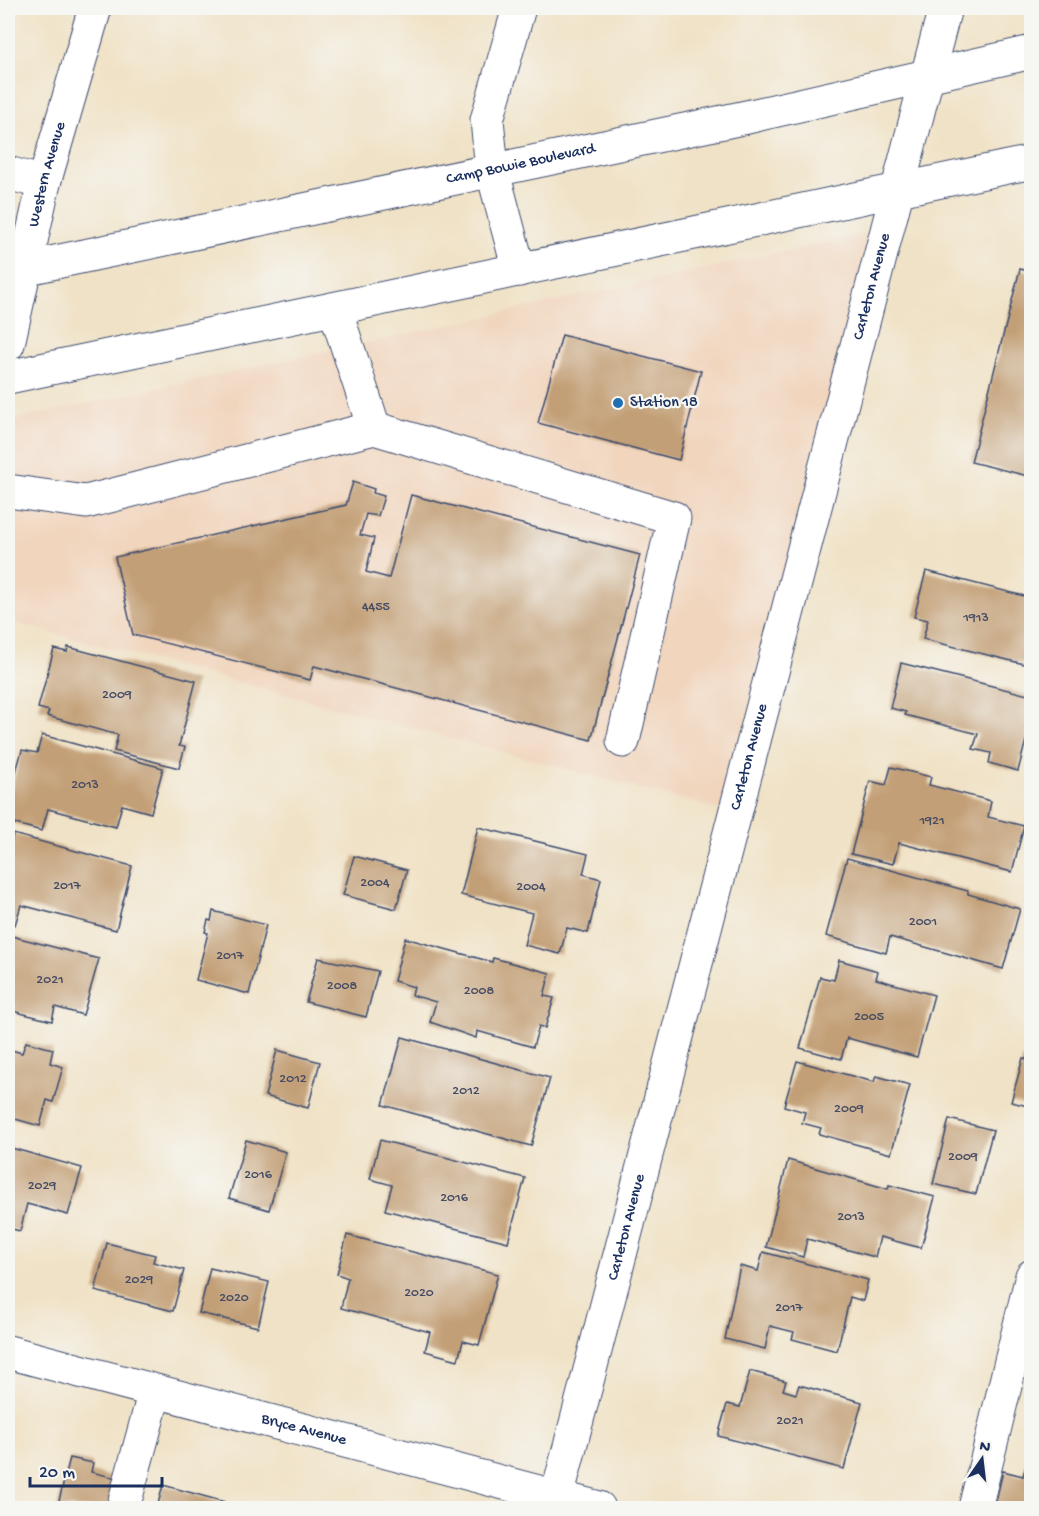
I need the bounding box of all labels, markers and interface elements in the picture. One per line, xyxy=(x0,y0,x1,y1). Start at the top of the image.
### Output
street label: Western Avenue xyxy=(25,119,71,229)
street label: Camp Bowie Boulevard xyxy=(445,139,599,189)
street label: Carleton Avenue xyxy=(849,231,896,342)
place label: Station 18 xyxy=(630,394,698,413)
marker: Station 18 xyxy=(611,396,625,410)
house number: 4455 xyxy=(362,599,390,616)
house number: 1913 xyxy=(962,610,989,627)
house number: 2009 xyxy=(102,687,132,704)
street label: Carleton Avenue xyxy=(727,701,773,812)
house number: 2013 xyxy=(71,777,99,794)
house number: 1921 xyxy=(918,813,945,830)
house number: 2004 xyxy=(360,875,390,892)
house number: 2017 xyxy=(53,878,82,895)
house number: 2004 xyxy=(516,879,546,896)
house number: 2001 xyxy=(909,914,937,931)
house number: 2017 xyxy=(216,948,245,965)
house number: 2021 xyxy=(36,972,64,989)
house number: 2008 xyxy=(327,978,358,995)
house number: 2008 xyxy=(464,983,495,1000)
house number: 2005 xyxy=(854,1009,884,1026)
house number: 2012 xyxy=(279,1071,307,1088)
house number: 2012 xyxy=(452,1083,480,1100)
house number: 2009 xyxy=(834,1101,864,1118)
house number: 2009 xyxy=(948,1149,978,1166)
house number: 2016 xyxy=(244,1167,273,1184)
street label: Carleton Avenue xyxy=(604,1171,650,1283)
house number: 2029 xyxy=(28,1178,56,1195)
house number: 2016 xyxy=(440,1190,469,1207)
house number: 2013 xyxy=(837,1209,865,1226)
house number: 2029 xyxy=(125,1272,153,1289)
house number: 2020 xyxy=(404,1285,434,1302)
house number: 2020 xyxy=(219,1290,249,1307)
house number: 2017 xyxy=(775,1300,804,1317)
street label: Bryce Avenue xyxy=(258,1410,349,1451)
house number: 2021 xyxy=(776,1413,804,1430)
north arrow xyxy=(952,1429,1012,1489)
text: N xyxy=(977,1437,993,1458)
scale bar xyxy=(30,1450,162,1488)
text: 20 m xyxy=(39,1463,75,1484)

